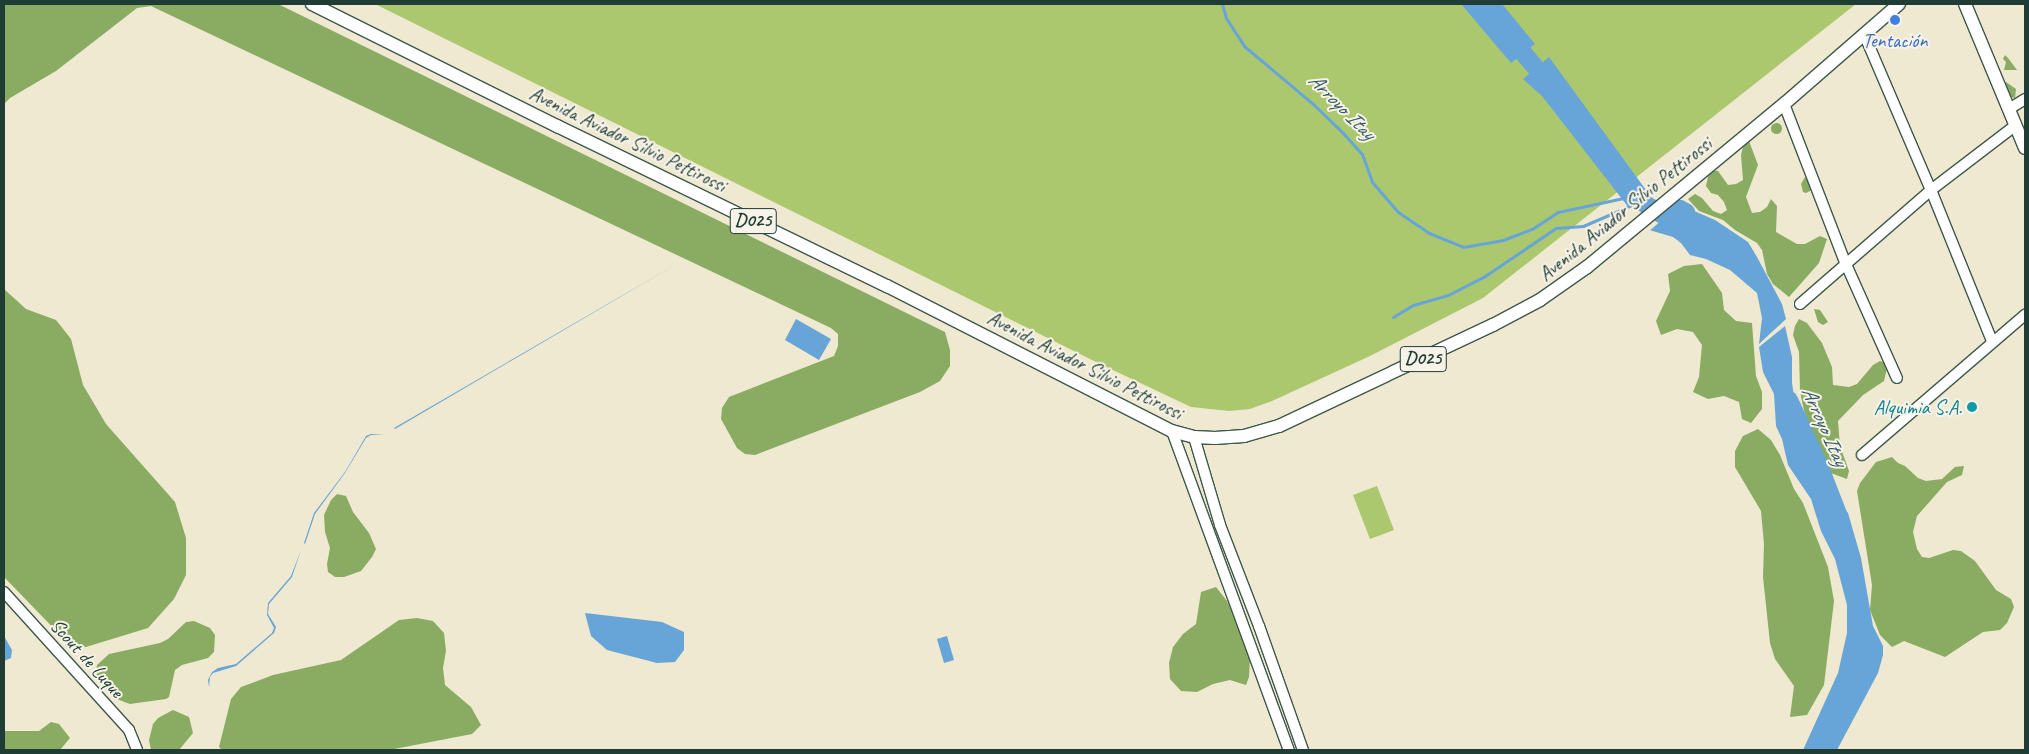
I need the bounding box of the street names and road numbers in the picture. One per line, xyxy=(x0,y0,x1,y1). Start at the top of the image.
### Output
street label: Avenida Aviador Silvio Pettirossi xyxy=(526,81,730,197)
street label: Avenida Aviador Silvio Pettirossi xyxy=(1534,132,1716,286)
road number: D025 xyxy=(729,205,777,238)
street label: Avenida Aviador Silvio Pettirossi xyxy=(983,305,1187,425)
road number: D025 xyxy=(1399,342,1447,376)
street label: Scout de Luque xyxy=(45,614,129,702)

